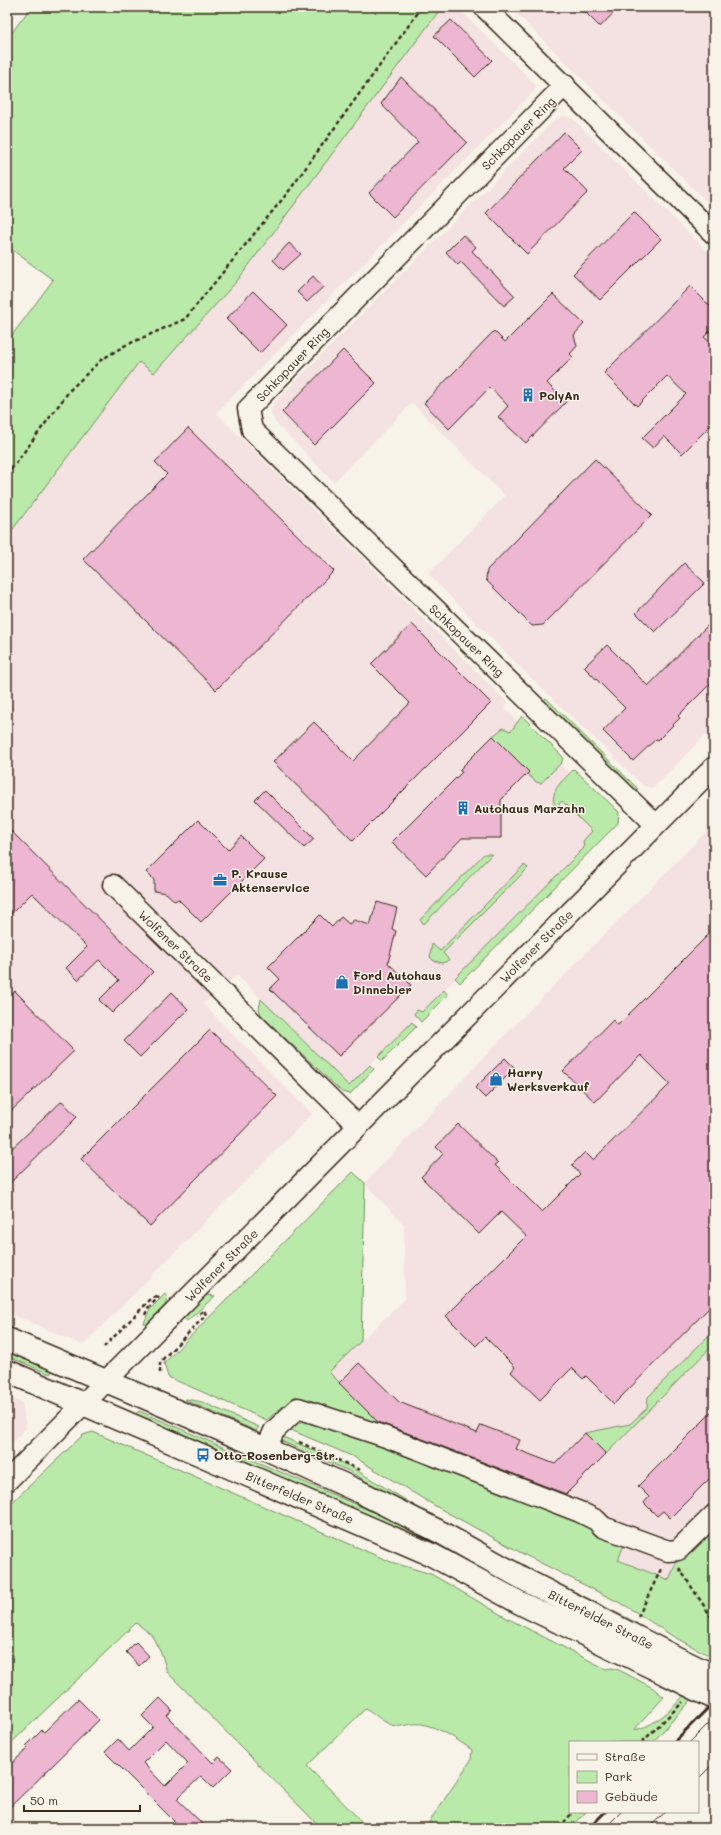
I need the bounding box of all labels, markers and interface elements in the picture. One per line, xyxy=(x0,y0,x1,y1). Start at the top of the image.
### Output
street label: Schkopauer Ring xyxy=(478,93,558,173)
street label: Schkopauer Ring xyxy=(252,323,332,405)
building icon: PolyAn xyxy=(520,387,536,403)
place label: PolyAn xyxy=(539,387,580,403)
street label: Schkopauer Ring xyxy=(426,600,508,680)
building icon: Autohaus Marzahn xyxy=(455,800,471,816)
place label: Autohaus Marzahn xyxy=(474,800,585,816)
place label: P. Krause Aktenservice xyxy=(231,865,310,895)
office icon: P. Krause Aktenservice xyxy=(212,872,228,888)
street label: Wolfener Straße xyxy=(135,906,217,986)
street label: Wolfener Straße xyxy=(496,906,576,986)
place label: Ford Autohaus Dinnebier xyxy=(353,967,441,997)
shop icon: Ford Autohaus Dinnebier xyxy=(334,974,350,990)
place label: Harry Werksverkauf xyxy=(507,1064,590,1094)
shop icon: Harry Werksverkauf xyxy=(488,1071,504,1087)
street label: Wolfener Straße xyxy=(181,1225,261,1305)
bus stop icon: Otto-Rosenberg-Str. xyxy=(195,1447,211,1463)
place label: Otto-Rosenberg-Str. xyxy=(214,1447,338,1463)
street label: Bitterfelder Straße xyxy=(244,1467,356,1527)
street label: Bitterfelder Straße xyxy=(546,1586,656,1652)
legend xyxy=(569,1741,699,1813)
text: Straße xyxy=(605,1748,646,1764)
text: Park xyxy=(605,1768,632,1784)
scale bar xyxy=(24,1787,140,1813)
text: Gebäude xyxy=(605,1788,658,1804)
text: 50 m xyxy=(30,1792,58,1808)

